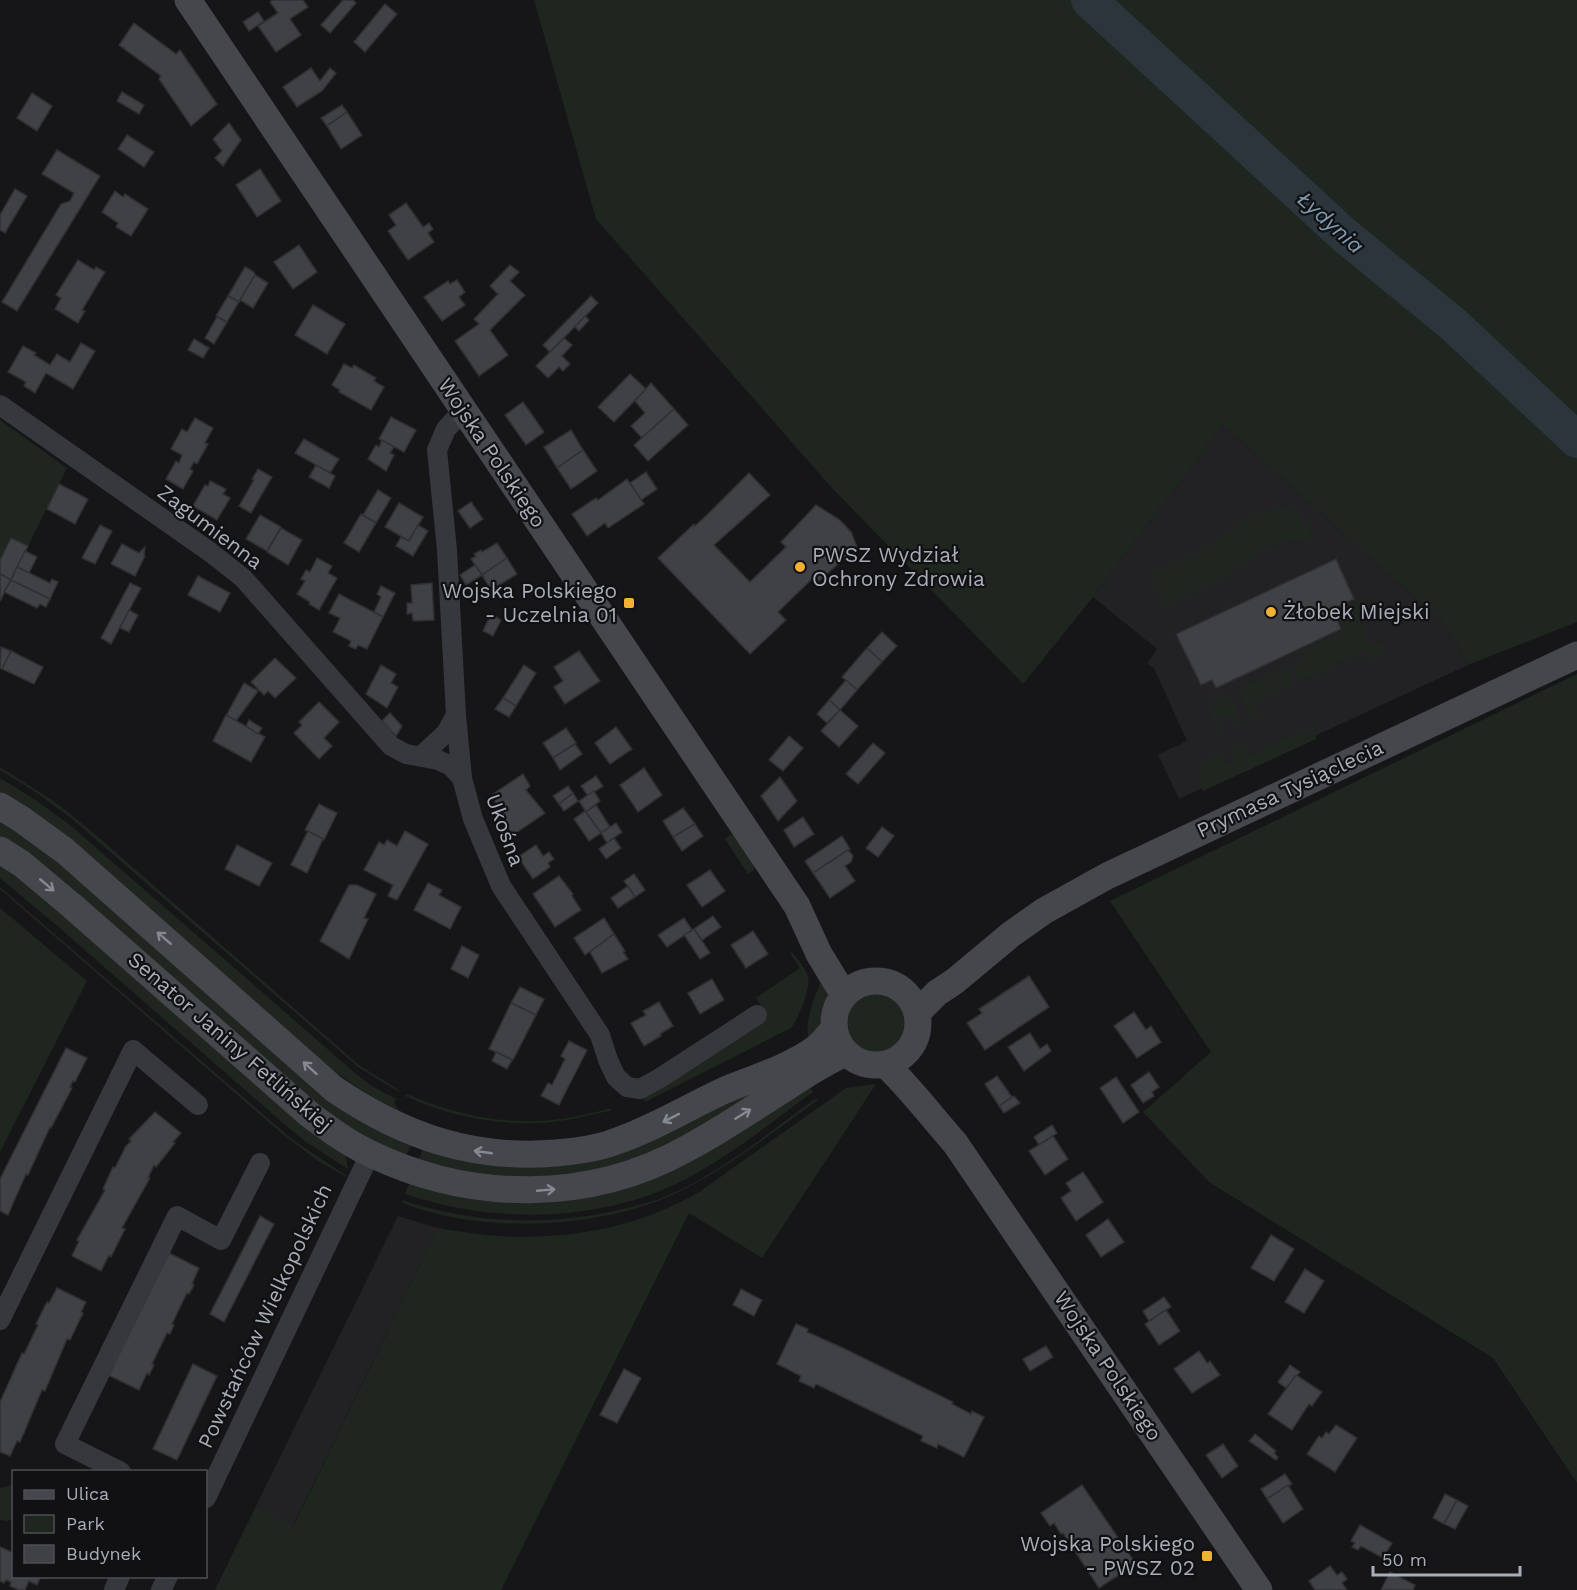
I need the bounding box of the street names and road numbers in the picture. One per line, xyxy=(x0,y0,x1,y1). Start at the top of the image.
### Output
street label: Wojska Polskiego xyxy=(433,373,552,532)
street label: Zagumienna xyxy=(153,479,268,574)
street label: Prymasa Tysiąclecia xyxy=(1193,734,1387,843)
street label: Ukośna xyxy=(481,790,530,869)
street label: Senator Janiny Fetlińskiej xyxy=(123,946,337,1137)
street label: Powstańców Wielkopolskich xyxy=(192,1180,337,1452)
street label: Wojska Polskiego xyxy=(1049,1286,1168,1445)

